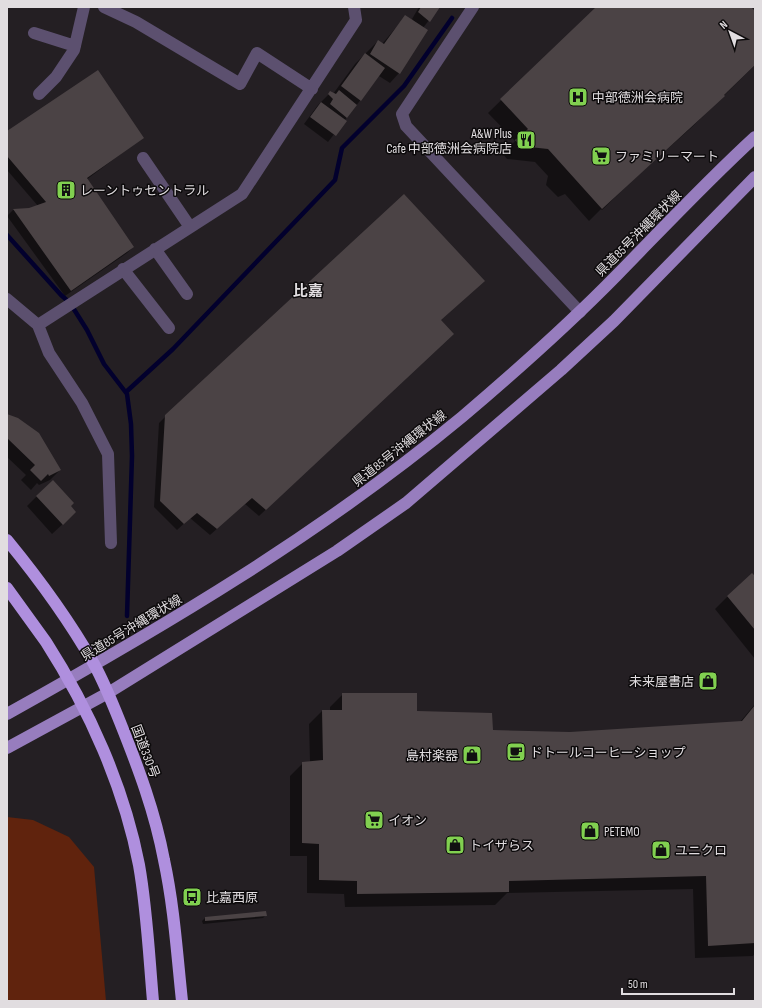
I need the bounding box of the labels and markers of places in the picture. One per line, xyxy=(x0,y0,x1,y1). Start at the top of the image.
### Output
hospital icon: 中部徳洲会病院 xyxy=(567,86,589,108)
place label: 中部徳洲会病院 xyxy=(592,90,683,106)
place label: A&W Plus Cafe 中部徳洲会病院店 xyxy=(386,126,512,157)
restaurant icon: A&W Plus Cafe 中部徳洲会病院店 xyxy=(515,129,537,151)
supermarket icon: ファミリーマート xyxy=(590,145,612,167)
place label: ファミリーマート xyxy=(615,149,719,165)
building icon: レーントゥセントラル xyxy=(55,179,77,201)
place label: レーントゥセントラル xyxy=(80,183,209,199)
shop icon: 未来屋書店 xyxy=(697,670,719,692)
place label: 未来屋書店 xyxy=(629,674,694,690)
cafe icon: ドトールコーヒーショップ xyxy=(505,741,527,763)
shop icon: 島村楽器 xyxy=(461,744,483,766)
place label: ドトールコーヒーショップ xyxy=(530,745,685,761)
place label: 島村楽器 xyxy=(406,748,458,764)
supermarket icon: イオン xyxy=(363,809,385,831)
place label: イオン xyxy=(388,813,427,829)
shop icon: PETEMO xyxy=(579,820,601,842)
place label: PETEMO xyxy=(604,824,640,840)
shop icon: トイザらス xyxy=(444,834,466,856)
place label: トイザらス xyxy=(469,838,534,854)
shop icon: ユニクロ xyxy=(650,839,672,861)
place label: ユニクロ xyxy=(675,843,727,859)
bus stop icon: 比嘉西原 xyxy=(181,886,203,908)
place label: 比嘉西原 xyxy=(206,890,258,906)

